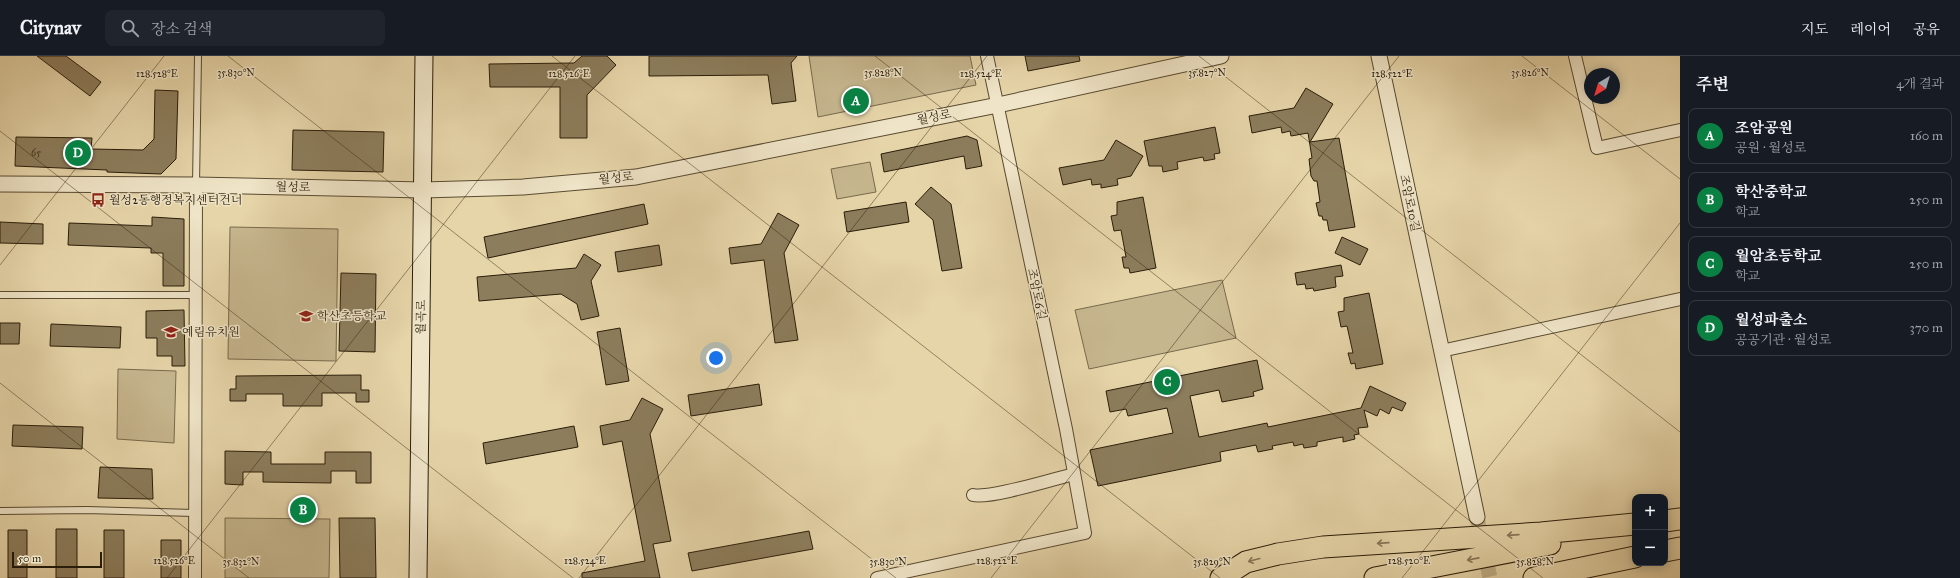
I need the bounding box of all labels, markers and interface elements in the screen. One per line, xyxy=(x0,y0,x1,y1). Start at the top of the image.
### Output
search box xyxy=(105,10,385,46)
text: Citynav xyxy=(20,16,81,39)
icon: search xyxy=(119,17,141,39)
text: 장소 검색 xyxy=(151,20,212,38)
text: 지도 xyxy=(1801,21,1828,38)
text: 레이어 xyxy=(1850,21,1891,38)
text: 공유 xyxy=(1913,21,1940,38)
text: 35.830°N xyxy=(217,67,255,79)
text: 35.828°N xyxy=(864,67,903,79)
text: 35.827°N xyxy=(1188,67,1226,79)
text: 35.826°N xyxy=(1511,67,1549,79)
text: 128.528°E xyxy=(136,68,178,80)
text: 128.526°E xyxy=(548,68,590,80)
text: 128.524°E xyxy=(960,68,1002,80)
text: 128.522°E xyxy=(1371,68,1413,80)
north arrow xyxy=(1584,68,1620,104)
text: 주변 xyxy=(1696,74,1729,95)
text: 4개 결과 xyxy=(1896,76,1944,92)
pin: A xyxy=(843,86,869,116)
street label: 월성로 xyxy=(916,107,953,127)
text: 조암공원 xyxy=(1735,119,1793,137)
text: A xyxy=(1706,128,1714,144)
text: 160 m xyxy=(1910,128,1943,144)
pin: D xyxy=(65,138,91,168)
text: 공원 · 월성로 xyxy=(1735,140,1806,156)
house number: 65 xyxy=(31,147,41,159)
street label: 월성로 xyxy=(598,169,634,187)
street label: 조암로10길 xyxy=(1397,173,1423,233)
street label: 월성로 xyxy=(275,180,311,194)
text: 학산중학교 xyxy=(1735,183,1807,201)
bus stop icon: 월성2동행정복지센터건너 xyxy=(90,192,106,208)
text: B xyxy=(1706,192,1714,208)
text: 250 m xyxy=(1909,192,1943,208)
place label: 월성2동행정복지센터건너 xyxy=(109,193,242,207)
text: 학교 xyxy=(1735,204,1760,220)
text: 월암초등학교 xyxy=(1735,247,1822,265)
text: C xyxy=(1706,256,1714,272)
text: 250 m xyxy=(1909,256,1943,272)
street label: 조암로6길 xyxy=(1025,267,1049,321)
text: 학교 xyxy=(1735,268,1760,284)
street label: 월곡로 xyxy=(414,299,428,335)
school or university icon: 학산초등학교 xyxy=(298,308,314,324)
place label: 학산초등학교 xyxy=(317,309,387,323)
text: 월성파출소 xyxy=(1735,311,1807,329)
text: D xyxy=(1705,320,1715,336)
text: 370 m xyxy=(1910,320,1943,336)
school or university icon: 예림유치원 xyxy=(163,324,179,340)
place label: 예림유치원 xyxy=(182,325,240,339)
text: 공공기관 · 월성로 xyxy=(1735,332,1831,348)
your location xyxy=(706,348,726,368)
pin: C xyxy=(1154,367,1180,397)
map controls xyxy=(1632,494,1668,566)
button: + xyxy=(1632,494,1668,530)
pin: B xyxy=(290,495,316,525)
button: − xyxy=(1632,530,1668,566)
one-way arrow xyxy=(1506,532,1519,539)
one-way arrow xyxy=(1377,540,1390,547)
scale bar xyxy=(12,550,102,569)
text: 50 m xyxy=(18,552,41,565)
text: 128.526°E xyxy=(153,555,195,567)
text: 128.524°E xyxy=(564,555,606,567)
text: 128.522°E xyxy=(976,555,1018,567)
text: 128.520°E xyxy=(1388,555,1430,567)
one-way arrow xyxy=(1467,555,1480,563)
text: 35.832°N xyxy=(223,556,260,568)
text: 35.830°N xyxy=(869,556,907,568)
text: 35.829°N xyxy=(1193,556,1232,568)
text: 35.828°N xyxy=(1516,556,1555,568)
one-way arrow xyxy=(1248,557,1261,564)

